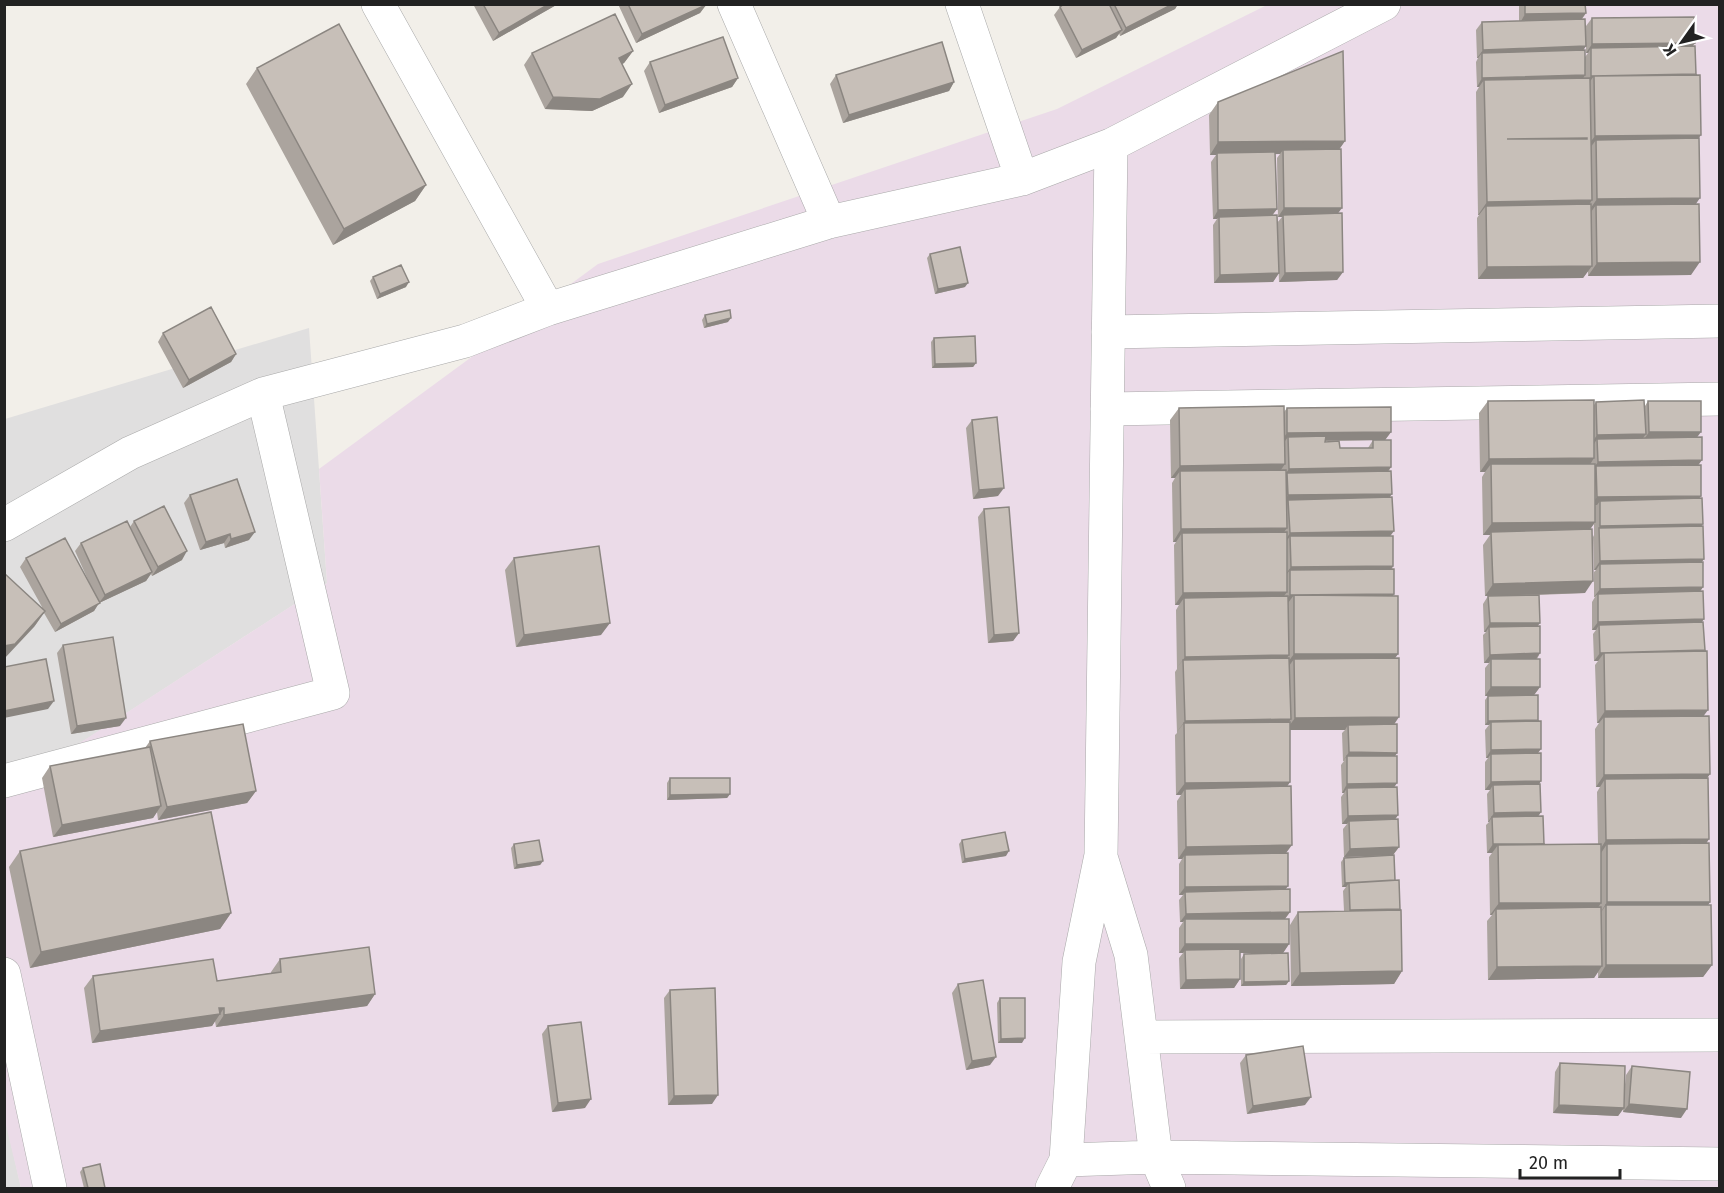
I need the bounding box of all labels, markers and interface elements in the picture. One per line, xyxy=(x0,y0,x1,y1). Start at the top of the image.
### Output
north arrow xyxy=(1652,12,1712,72)
text: K xyxy=(1659,40,1681,60)
scale bar xyxy=(1520,1142,1620,1180)
text: 20 m xyxy=(1529,1152,1568,1174)

